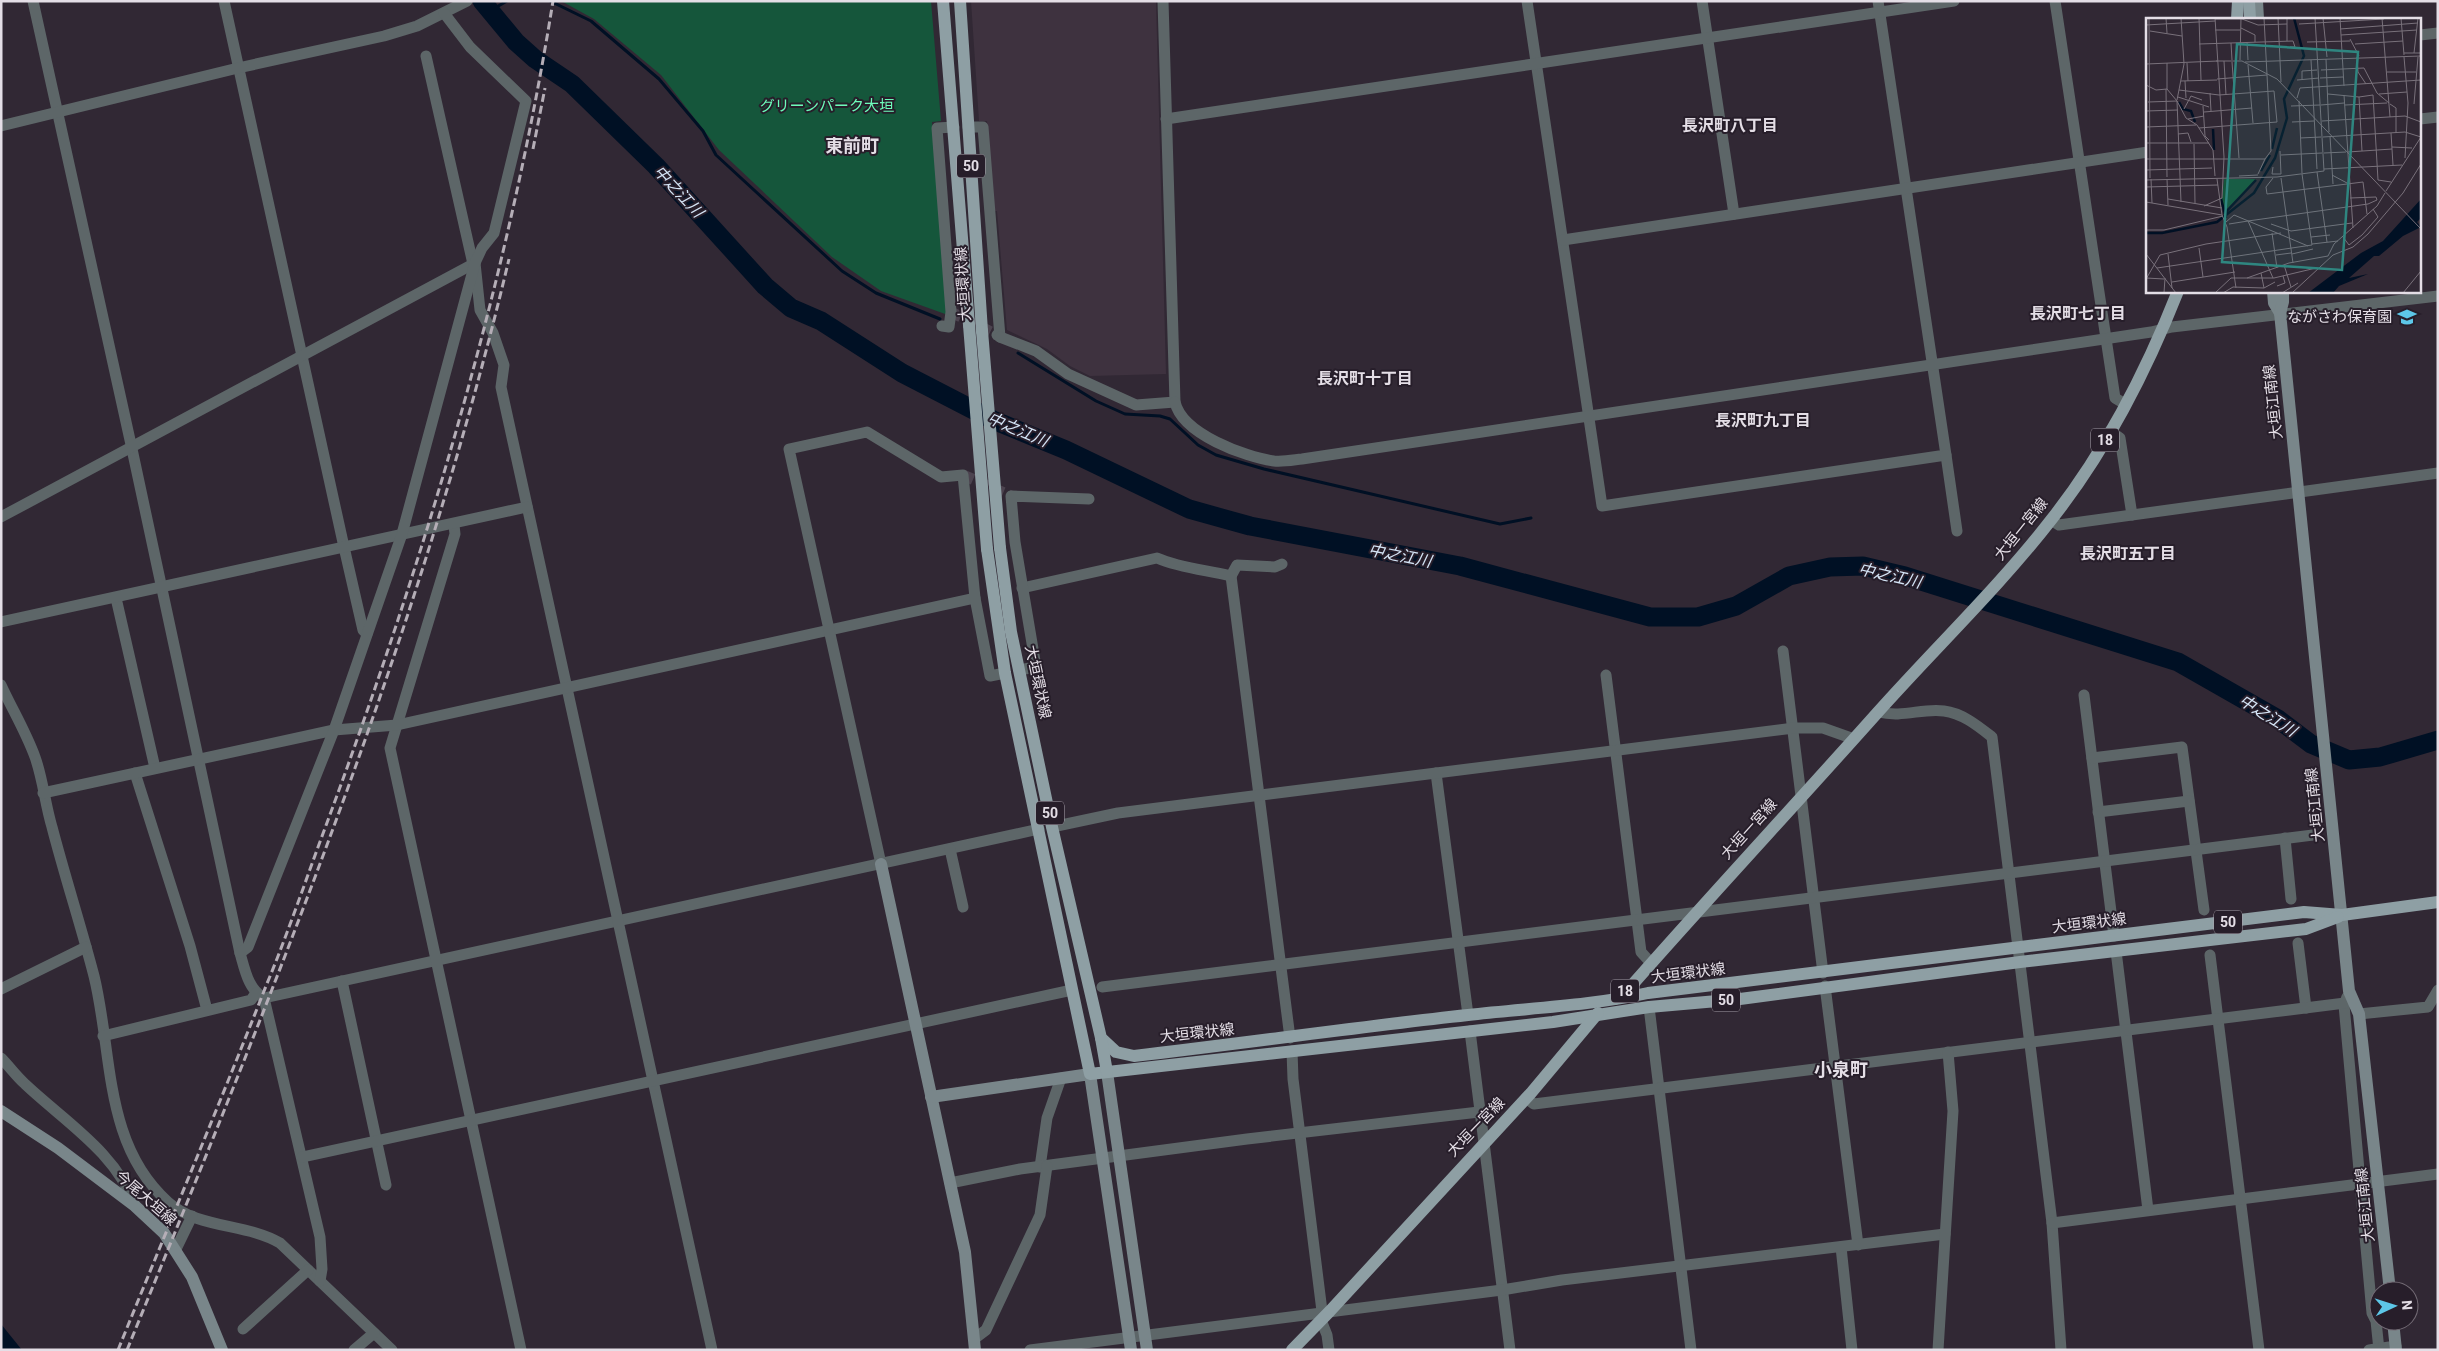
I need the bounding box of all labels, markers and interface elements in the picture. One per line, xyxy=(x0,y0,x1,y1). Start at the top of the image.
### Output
inset map xyxy=(2146,18,2422,292)
park label: グリーンパーク大垣 xyxy=(760,97,894,115)
district label: 長沢町八丁目 xyxy=(1682,116,1778,135)
district label: 東前町 xyxy=(825,135,879,156)
road number: 50 xyxy=(957,154,985,178)
water label: 中之江川 xyxy=(650,161,709,223)
street label: 大垣環状線 xyxy=(951,246,975,322)
district label: 長沢町七丁目 xyxy=(2030,304,2126,323)
school or university icon: ながさわ保育園 xyxy=(2396,306,2418,328)
place label: ながさわ保育園 xyxy=(2287,308,2392,326)
street label: 大垣江南線 xyxy=(2260,364,2286,440)
district label: 長沢町十丁目 xyxy=(1317,369,1413,388)
water label: 中之江川 xyxy=(985,408,1053,451)
district label: 長沢町九丁目 xyxy=(1715,411,1811,430)
road number: 18 xyxy=(2091,428,2119,452)
street label: 大垣一宮線 xyxy=(1990,494,2052,564)
water label: 中之江川 xyxy=(1367,540,1435,571)
district label: 長沢町五丁目 xyxy=(2080,544,2176,563)
water label: 中之江川 xyxy=(1857,559,1925,592)
street label: 大垣環状線 xyxy=(1021,643,1055,721)
water label: 中之江川 xyxy=(2236,690,2302,741)
street label: 大垣江南線 xyxy=(2302,767,2328,843)
street label: 大垣一宮線 xyxy=(1717,795,1781,863)
road number: 50 xyxy=(1036,801,1064,824)
street label: 大垣環状線 xyxy=(2051,909,2127,937)
road number: 50 xyxy=(2214,910,2242,934)
street label: 大垣環状線 xyxy=(1650,959,1726,987)
road number: 18 xyxy=(1611,979,1639,1002)
road number: 50 xyxy=(1712,988,1740,1012)
street label: 大垣環状線 xyxy=(1159,1020,1235,1046)
district label: 小泉町 xyxy=(1814,1059,1868,1080)
street label: 大垣一宮線 xyxy=(1443,1094,1509,1160)
street label: 今尾大垣線 xyxy=(112,1167,180,1229)
street label: 大垣江南線 xyxy=(2352,1167,2378,1243)
north arrow xyxy=(2369,1281,2419,1331)
text: N xyxy=(2399,1300,2415,1311)

